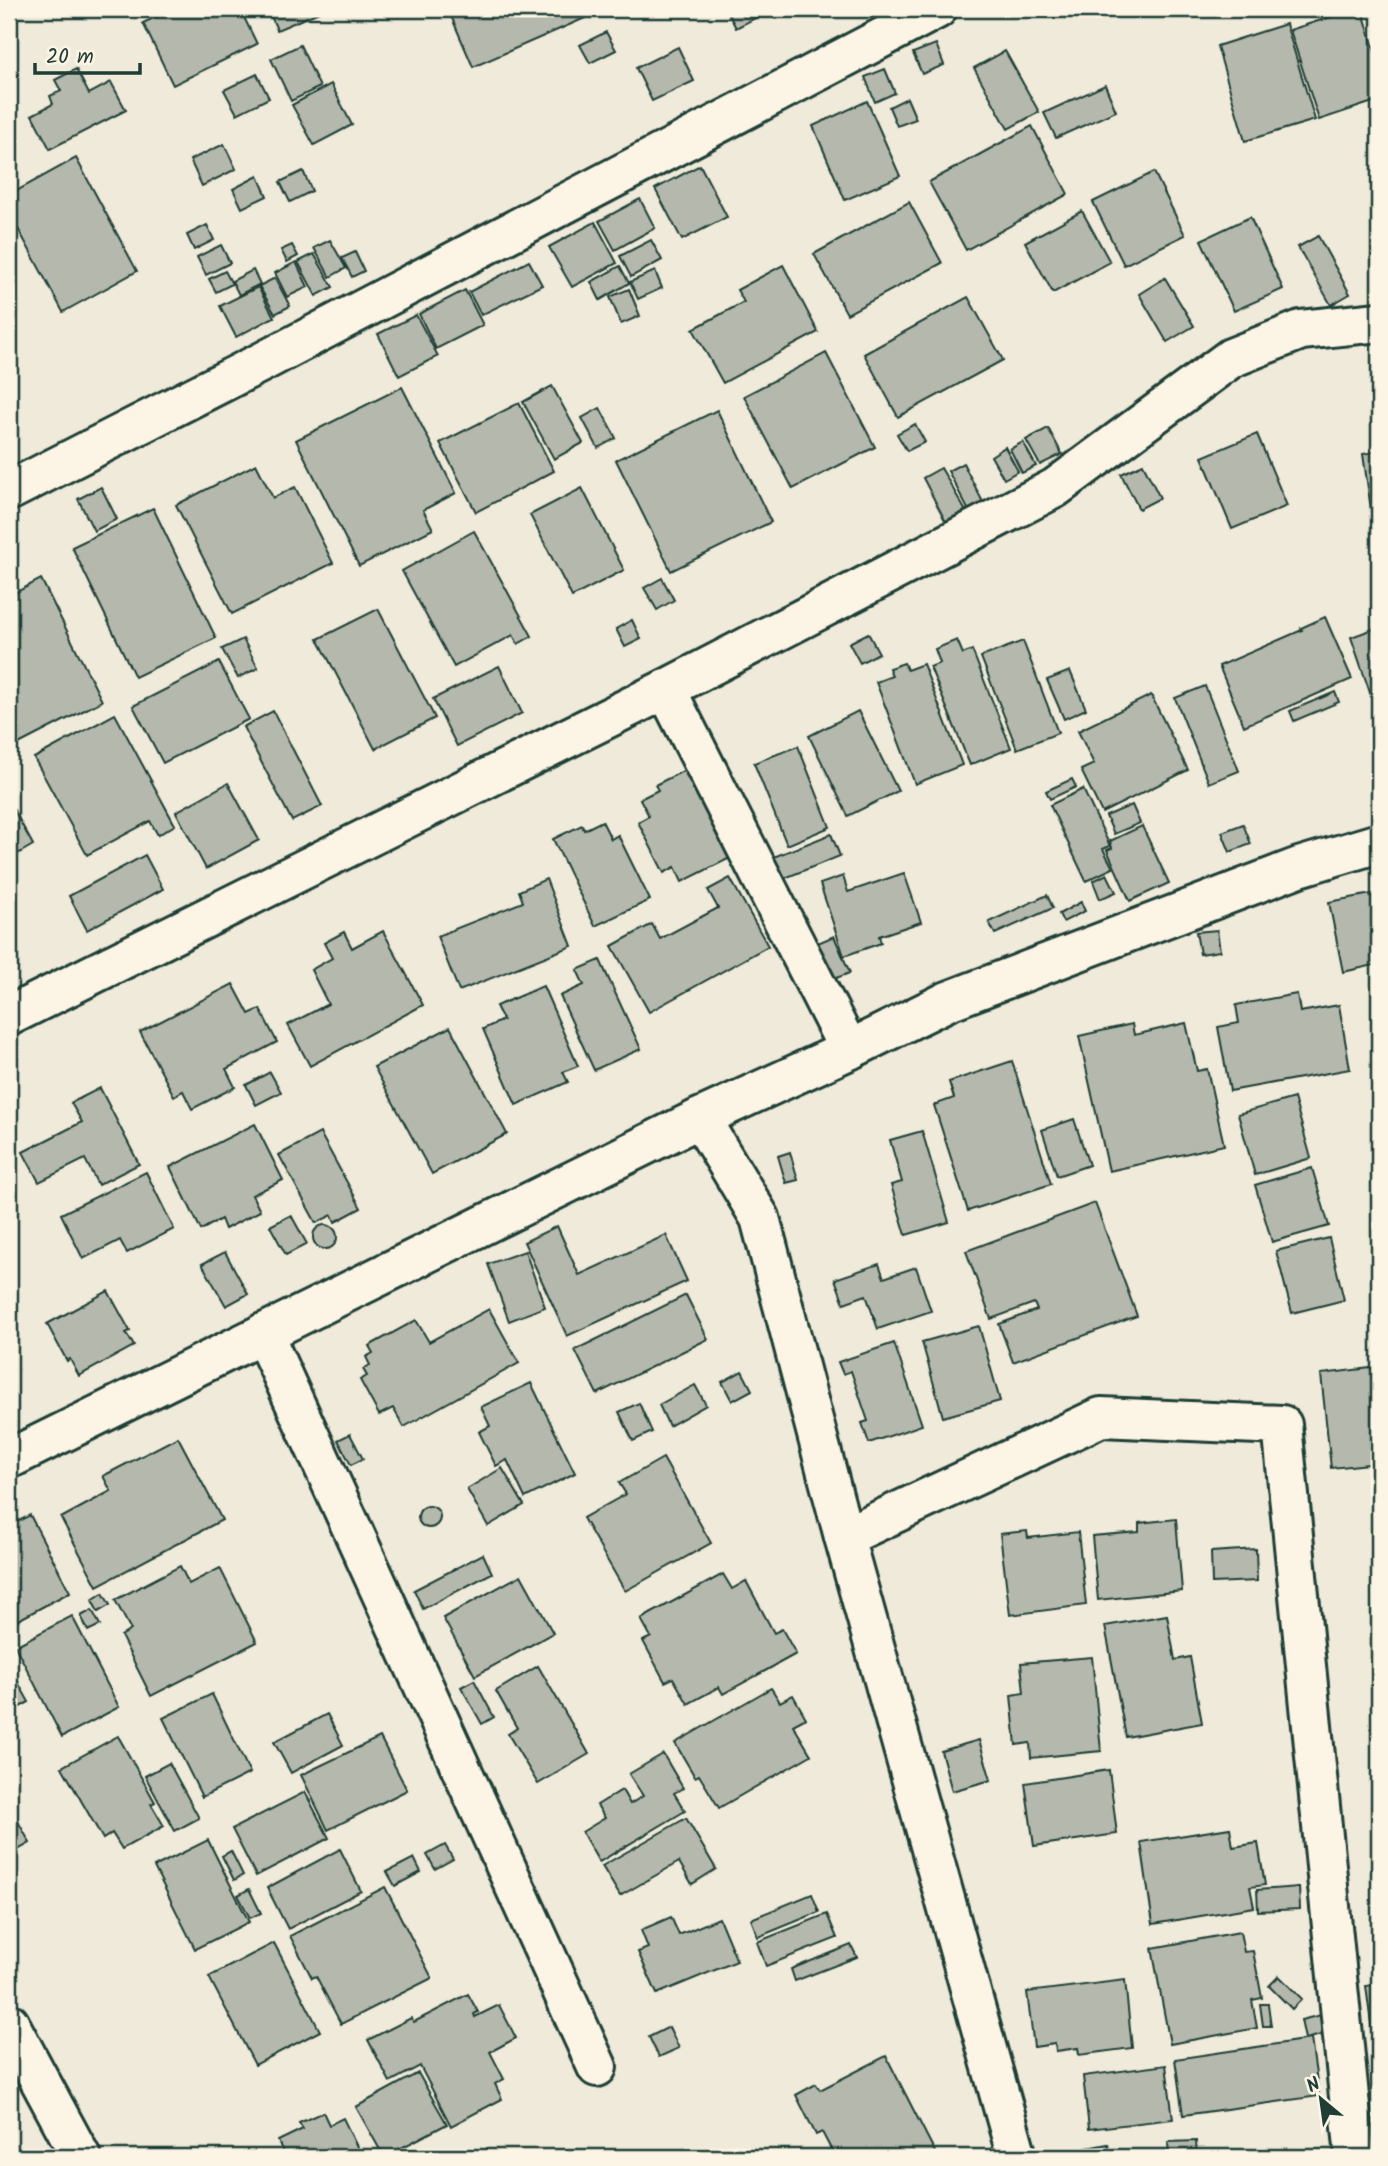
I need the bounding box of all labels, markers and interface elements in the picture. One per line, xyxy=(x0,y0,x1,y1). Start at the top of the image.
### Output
scale bar xyxy=(35,32,140,76)
text: 20 m xyxy=(46,41,94,74)
north arrow xyxy=(1286,2064,1356,2134)
text: N xyxy=(1301,2070,1326,2102)

